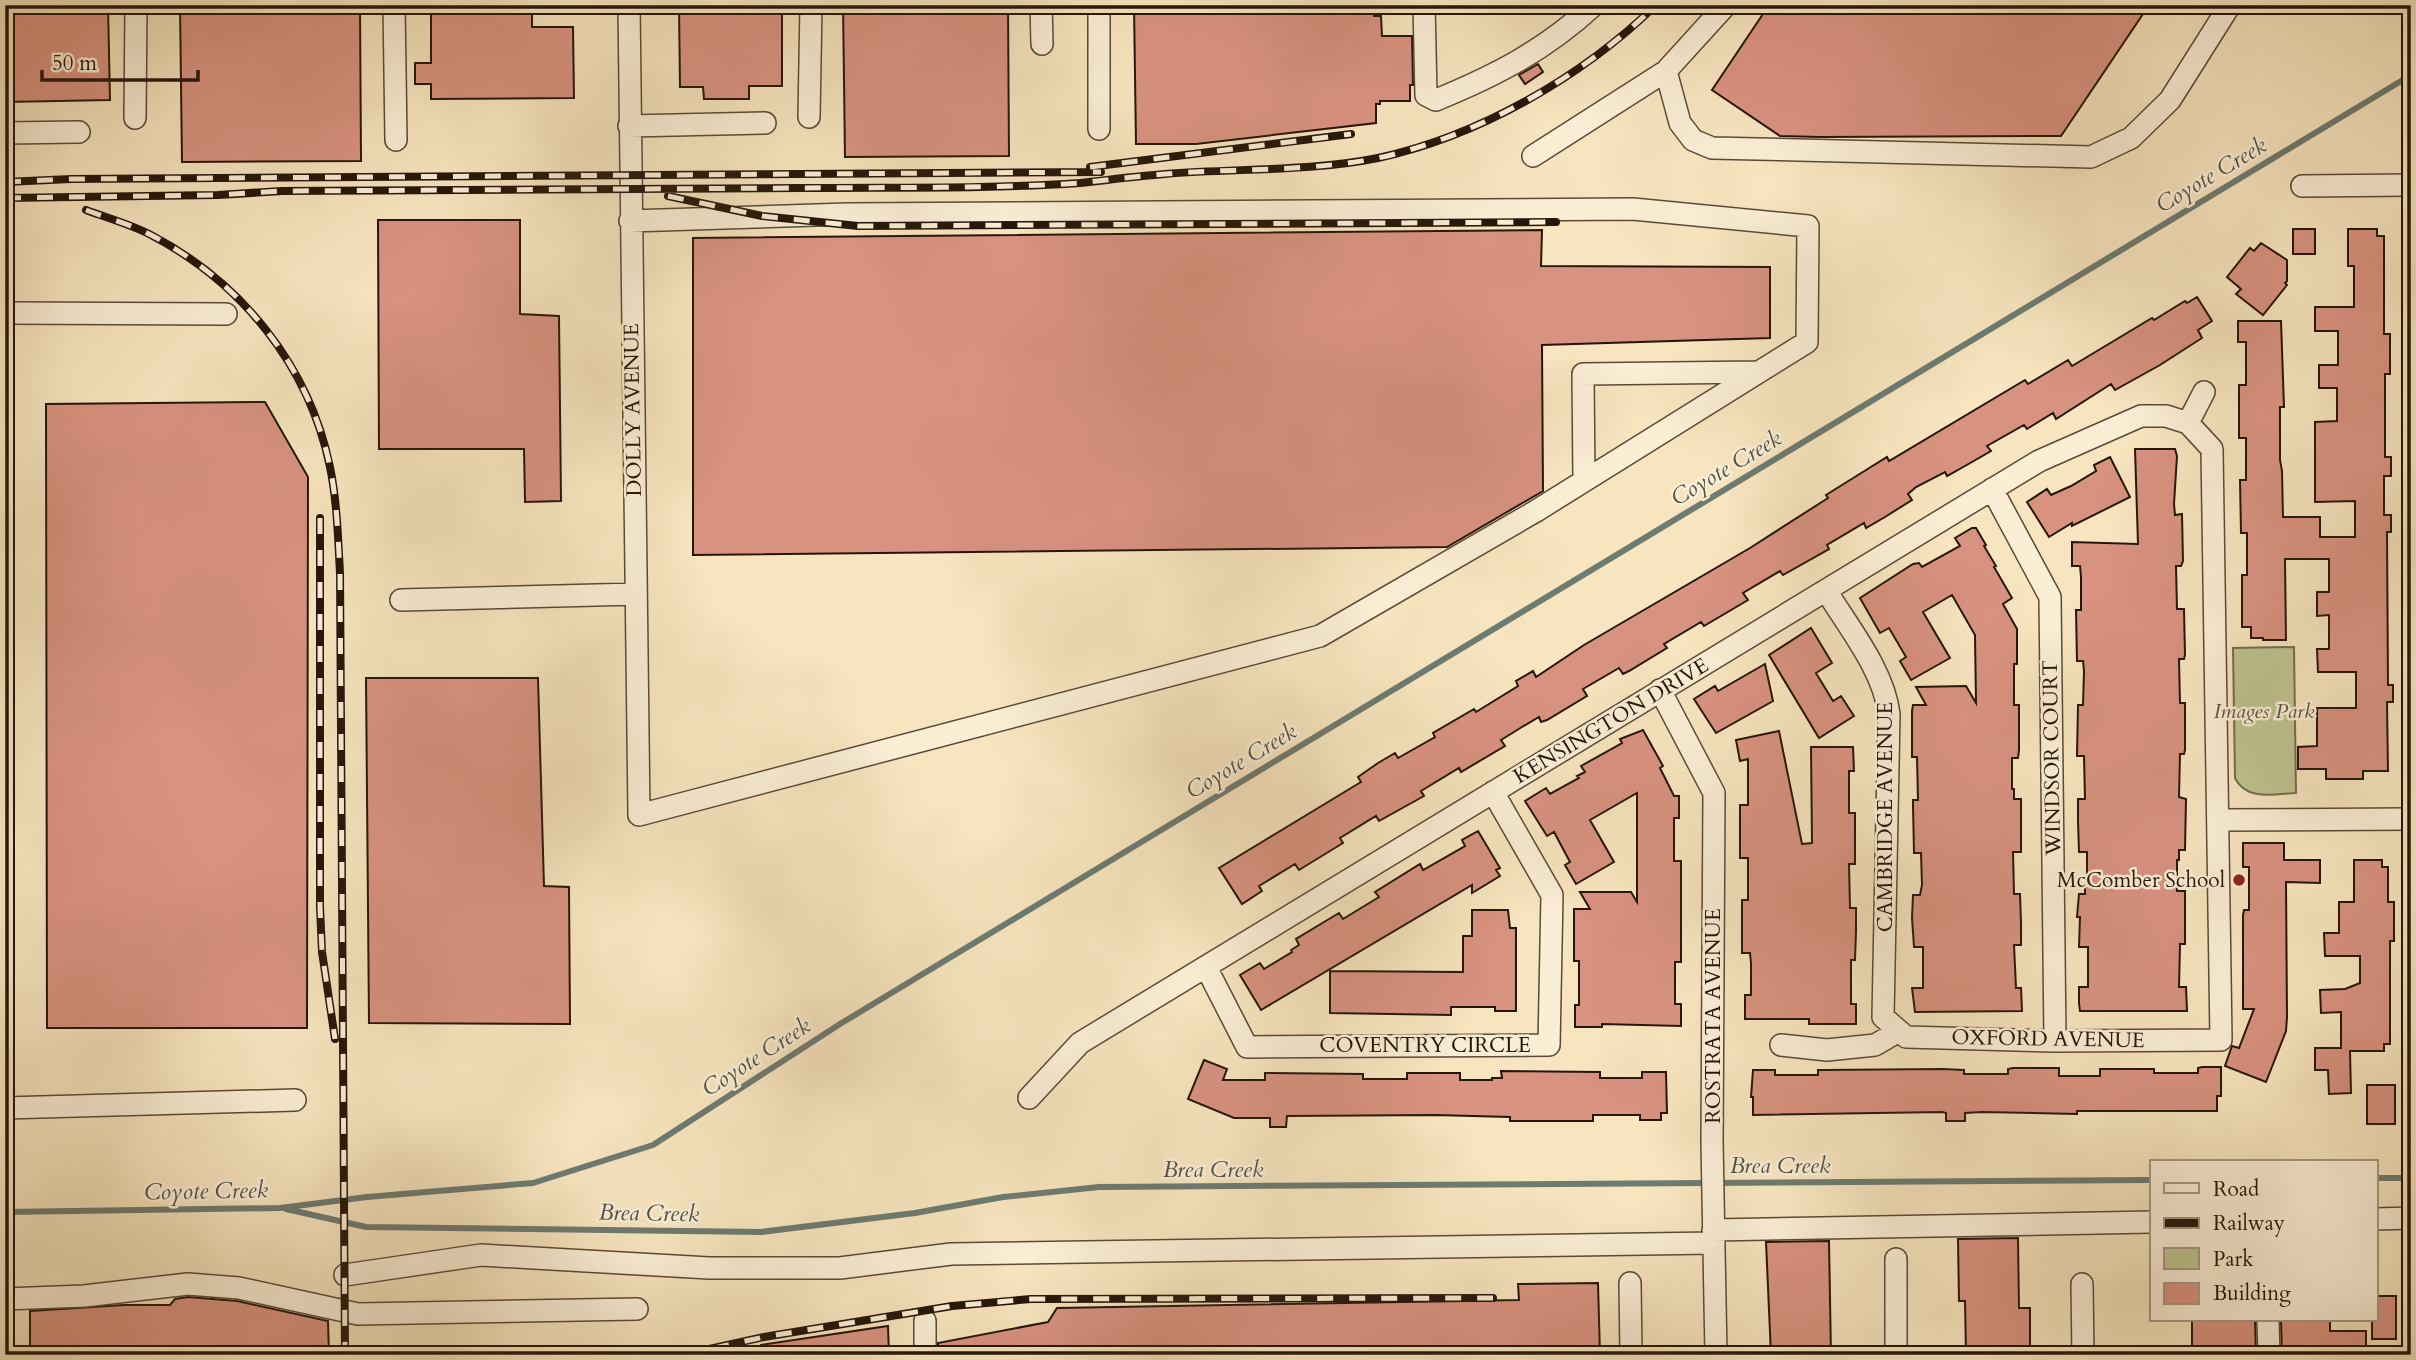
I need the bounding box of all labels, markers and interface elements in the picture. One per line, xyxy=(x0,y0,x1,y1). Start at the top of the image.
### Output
scale bar xyxy=(42,38,198,82)
text: 50 m xyxy=(52,49,97,78)
water label: Coyote Creek xyxy=(2150,129,2273,220)
street label: DOLLY AVENUE xyxy=(617,323,649,497)
water label: Coyote Creek xyxy=(1665,422,1788,513)
street label: KENSINGTON DRIVE xyxy=(1508,651,1714,791)
street label: WINDSOR COURT xyxy=(2036,660,2068,857)
park label: Images Park xyxy=(2213,697,2315,726)
street label: CAMBRIDGE AVENUE xyxy=(1871,702,1900,932)
water label: Coyote Creek xyxy=(1180,715,1303,806)
place label: McComber School xyxy=(2057,866,2225,895)
marker: McComber School xyxy=(2231,872,2247,888)
street label: ROSTRATA AVENUE xyxy=(1699,908,1728,1124)
water label: Coyote Creek xyxy=(696,1010,817,1104)
street label: OXFORD AVENUE xyxy=(1951,1023,2145,1055)
street label: COVENTRY CIRCLE xyxy=(1319,1031,1531,1060)
water label: Brea Creek xyxy=(1730,1150,1831,1181)
water label: Brea Creek xyxy=(1163,1154,1264,1185)
legend xyxy=(2150,1160,2378,1322)
water label: Coyote Creek xyxy=(144,1174,269,1208)
text: Road xyxy=(2213,1175,2259,1204)
water label: Brea Creek xyxy=(598,1197,700,1229)
text: Railway xyxy=(2213,1209,2285,1238)
text: Park xyxy=(2213,1245,2254,1274)
text: Building xyxy=(2213,1279,2291,1308)

